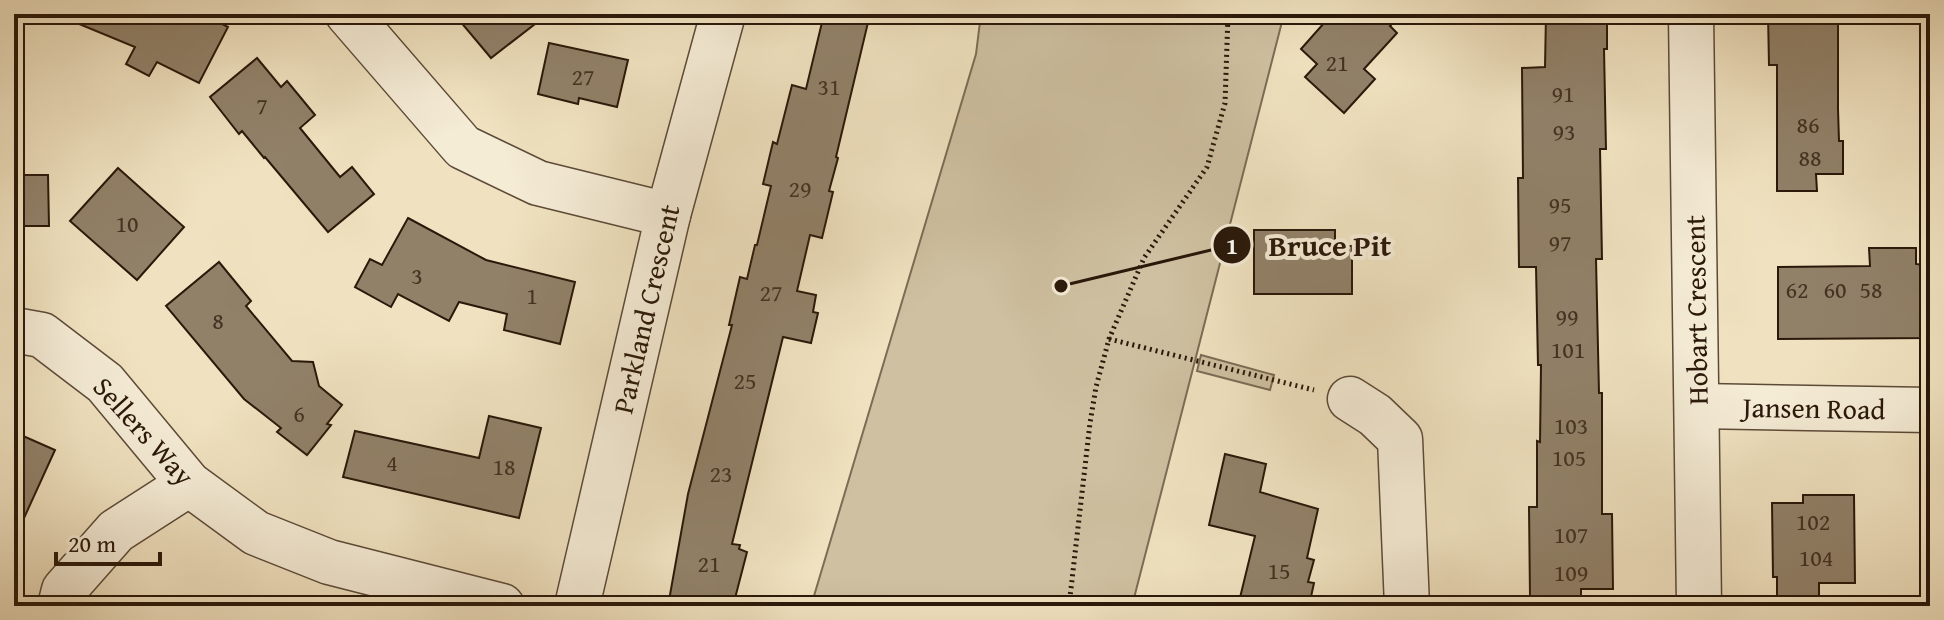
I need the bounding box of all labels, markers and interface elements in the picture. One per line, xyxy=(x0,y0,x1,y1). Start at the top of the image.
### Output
house number: 21 xyxy=(1325,45,1349,80)
house number: 27 xyxy=(571,59,595,94)
house number: 31 xyxy=(817,69,841,104)
house number: 91 xyxy=(1551,76,1575,111)
house number: 7 xyxy=(256,88,268,123)
house number: 86 xyxy=(1796,107,1820,142)
house number: 93 xyxy=(1552,114,1576,149)
house number: 88 xyxy=(1798,140,1822,175)
house number: 29 xyxy=(788,171,812,206)
house number: 95 xyxy=(1548,187,1572,222)
street label: Parkland Crescent xyxy=(602,200,690,418)
house number: 10 xyxy=(115,206,139,241)
street label: Hobart Crescent xyxy=(1673,215,1718,405)
callout: Bruce Pit xyxy=(1212,218,1407,272)
text: Bruce Pit xyxy=(1269,223,1392,267)
house number: 97 xyxy=(1548,225,1572,260)
text: 1 xyxy=(1226,228,1238,263)
house number: 3 xyxy=(411,258,423,293)
house number: 62 xyxy=(1785,272,1809,307)
house number: 60 xyxy=(1823,272,1847,307)
house number: 58 xyxy=(1859,272,1883,307)
house number: 27 xyxy=(759,275,783,310)
house number: 1 xyxy=(526,278,538,313)
house number: 99 xyxy=(1555,299,1579,334)
house number: 8 xyxy=(212,303,224,338)
house number: 101 xyxy=(1551,332,1585,367)
house number: 25 xyxy=(733,363,757,398)
street label: Sellers Way xyxy=(84,367,205,494)
street label: Jansen Road xyxy=(1739,386,1886,429)
house number: 6 xyxy=(293,396,305,431)
house number: 103 xyxy=(1554,408,1588,443)
house number: 105 xyxy=(1552,440,1586,475)
house number: 4 xyxy=(386,445,398,480)
house number: 18 xyxy=(492,449,516,484)
house number: 23 xyxy=(709,456,733,491)
house number: 102 xyxy=(1796,504,1830,539)
scale bar xyxy=(56,516,160,566)
house number: 107 xyxy=(1554,517,1588,552)
text: 20 m xyxy=(68,526,116,561)
house number: 104 xyxy=(1799,540,1833,575)
house number: 21 xyxy=(697,546,721,581)
house number: 15 xyxy=(1267,553,1291,588)
house number: 109 xyxy=(1554,555,1588,590)

